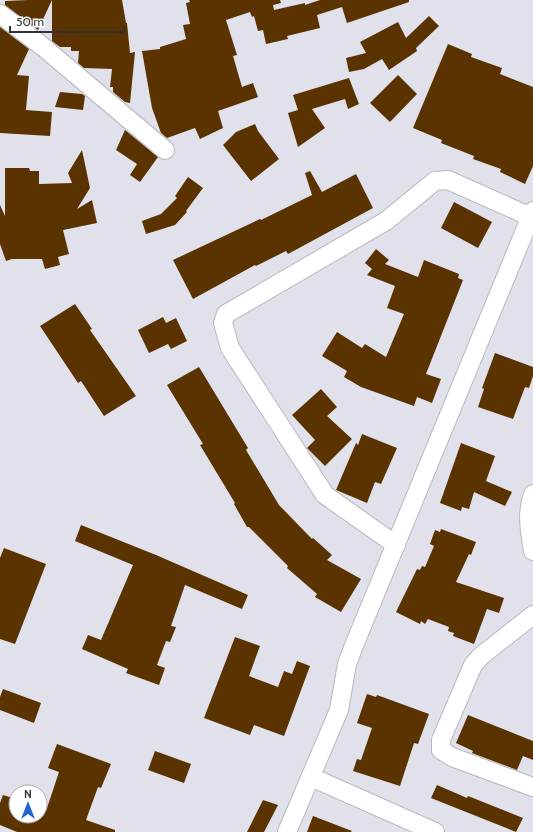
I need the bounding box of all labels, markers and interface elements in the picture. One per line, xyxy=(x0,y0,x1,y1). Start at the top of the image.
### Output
scale bar xyxy=(10,8,124,34)
text: 50 m xyxy=(16,14,44,29)
north arrow xyxy=(8,784,48,824)
text: N xyxy=(24,787,32,801)

